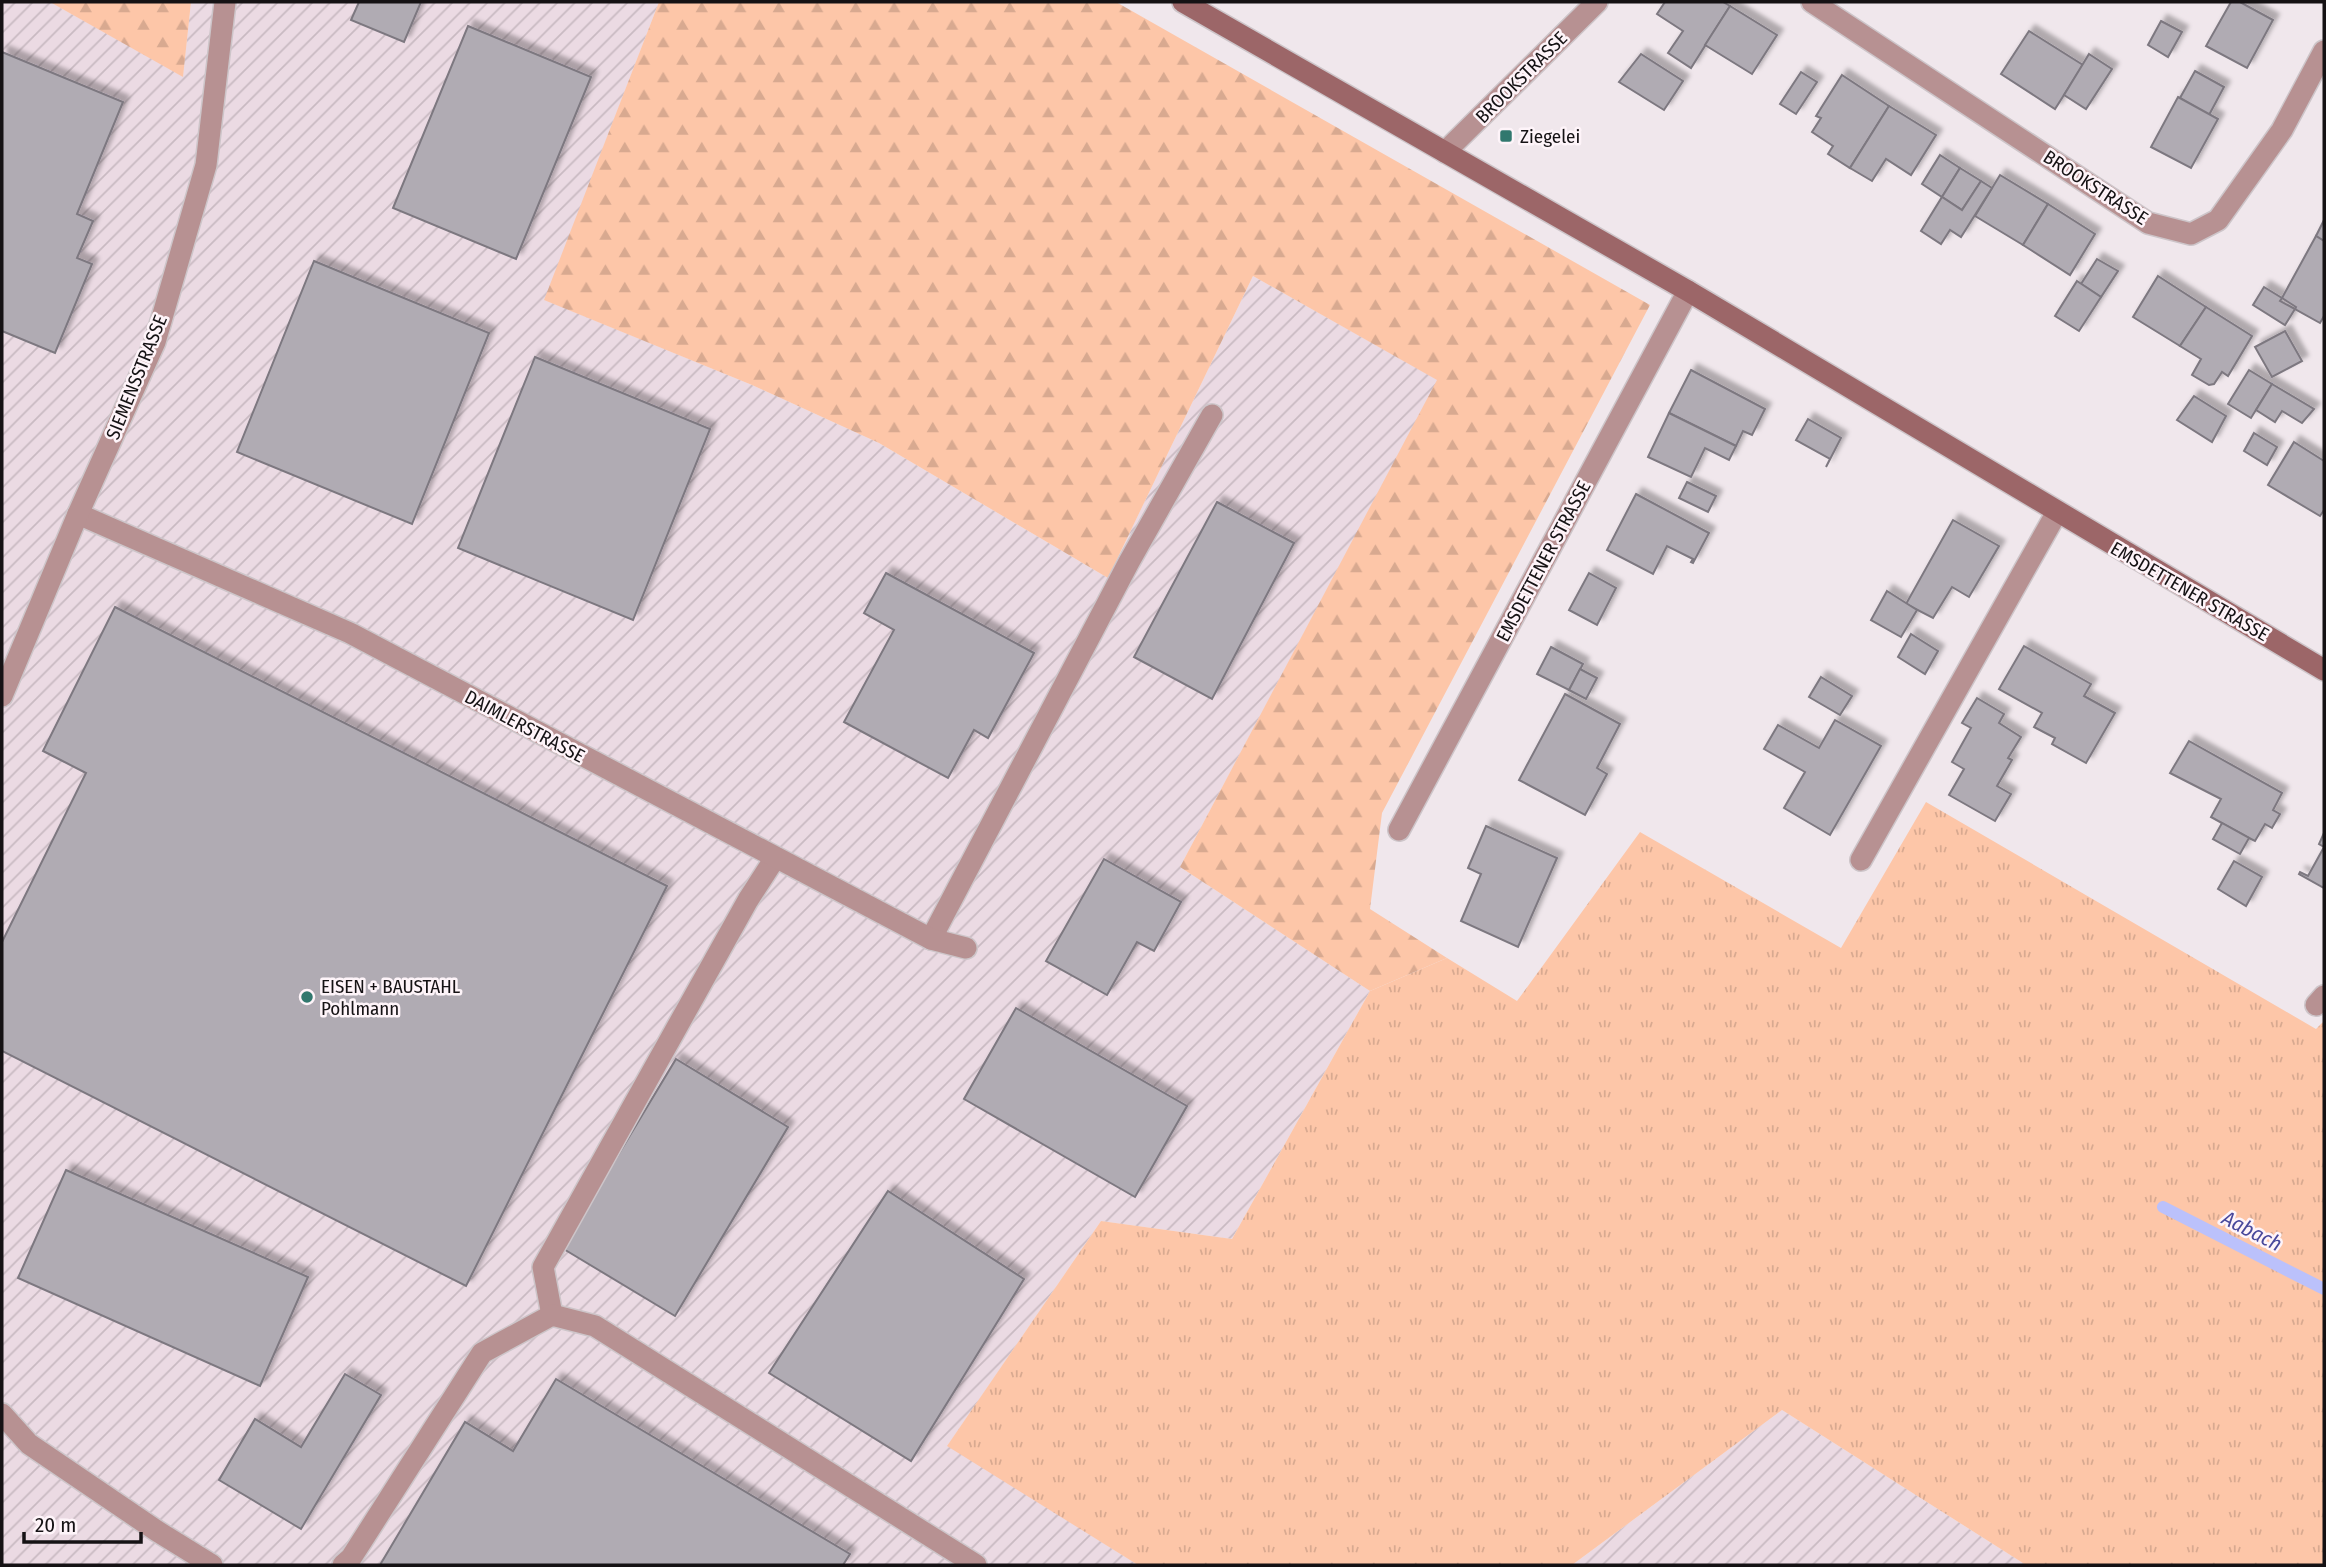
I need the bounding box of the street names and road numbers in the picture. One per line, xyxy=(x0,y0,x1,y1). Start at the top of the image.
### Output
street label: BROOKSTRASSE xyxy=(1471,27,1572,128)
street label: BROOKSTRASSE xyxy=(2039,145,2152,230)
street label: SIEMENSSTRASSE xyxy=(101,312,172,443)
street label: EMSDETTENER STRASSE xyxy=(1491,477,1596,646)
street label: EMSDETTENER STRASSE xyxy=(2107,537,2273,646)
street label: DAIMLERSTRASSE xyxy=(461,685,589,768)

